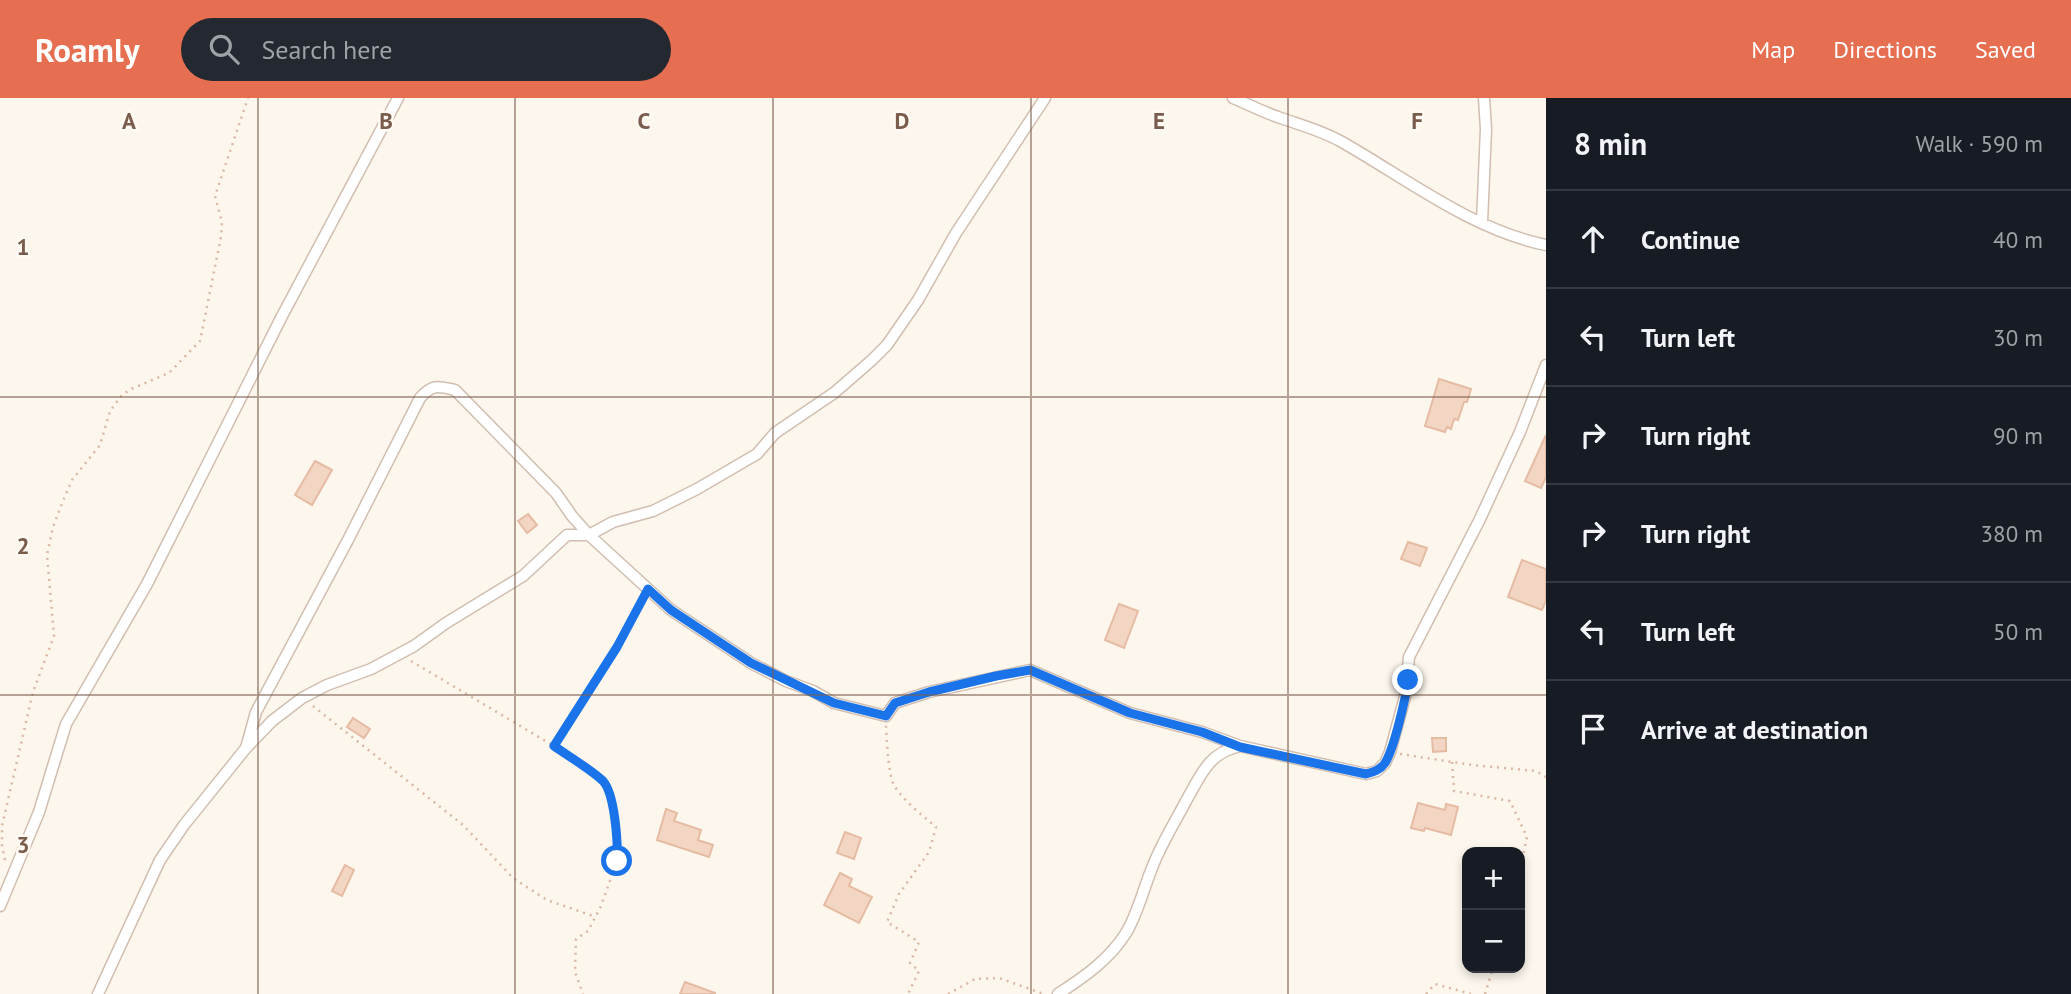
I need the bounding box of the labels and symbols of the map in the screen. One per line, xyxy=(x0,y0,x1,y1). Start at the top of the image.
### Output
text: A xyxy=(122,106,136,135)
text: B xyxy=(379,106,393,135)
text: C xyxy=(638,106,651,135)
text: D xyxy=(895,106,909,135)
text: E xyxy=(1153,106,1165,135)
text: F xyxy=(1411,106,1423,135)
text: 1 xyxy=(16,232,30,261)
text: 2 xyxy=(16,531,30,560)
route end xyxy=(1392,664,1423,695)
text: 3 xyxy=(16,830,30,859)
route start xyxy=(601,845,632,876)

